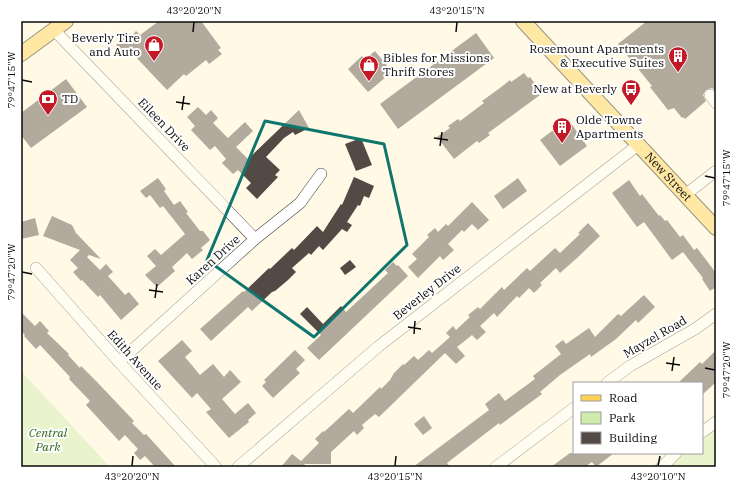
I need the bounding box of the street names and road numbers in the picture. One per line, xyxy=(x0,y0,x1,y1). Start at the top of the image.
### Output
street label: Eileen Drive xyxy=(135,95,194,155)
street label: New Street xyxy=(642,149,695,204)
street label: Karen Drive xyxy=(183,232,243,288)
street label: Beverley Drive xyxy=(390,260,464,323)
street label: Mayzel Road xyxy=(620,312,689,361)
street label: Edith Avenue xyxy=(105,327,166,393)

